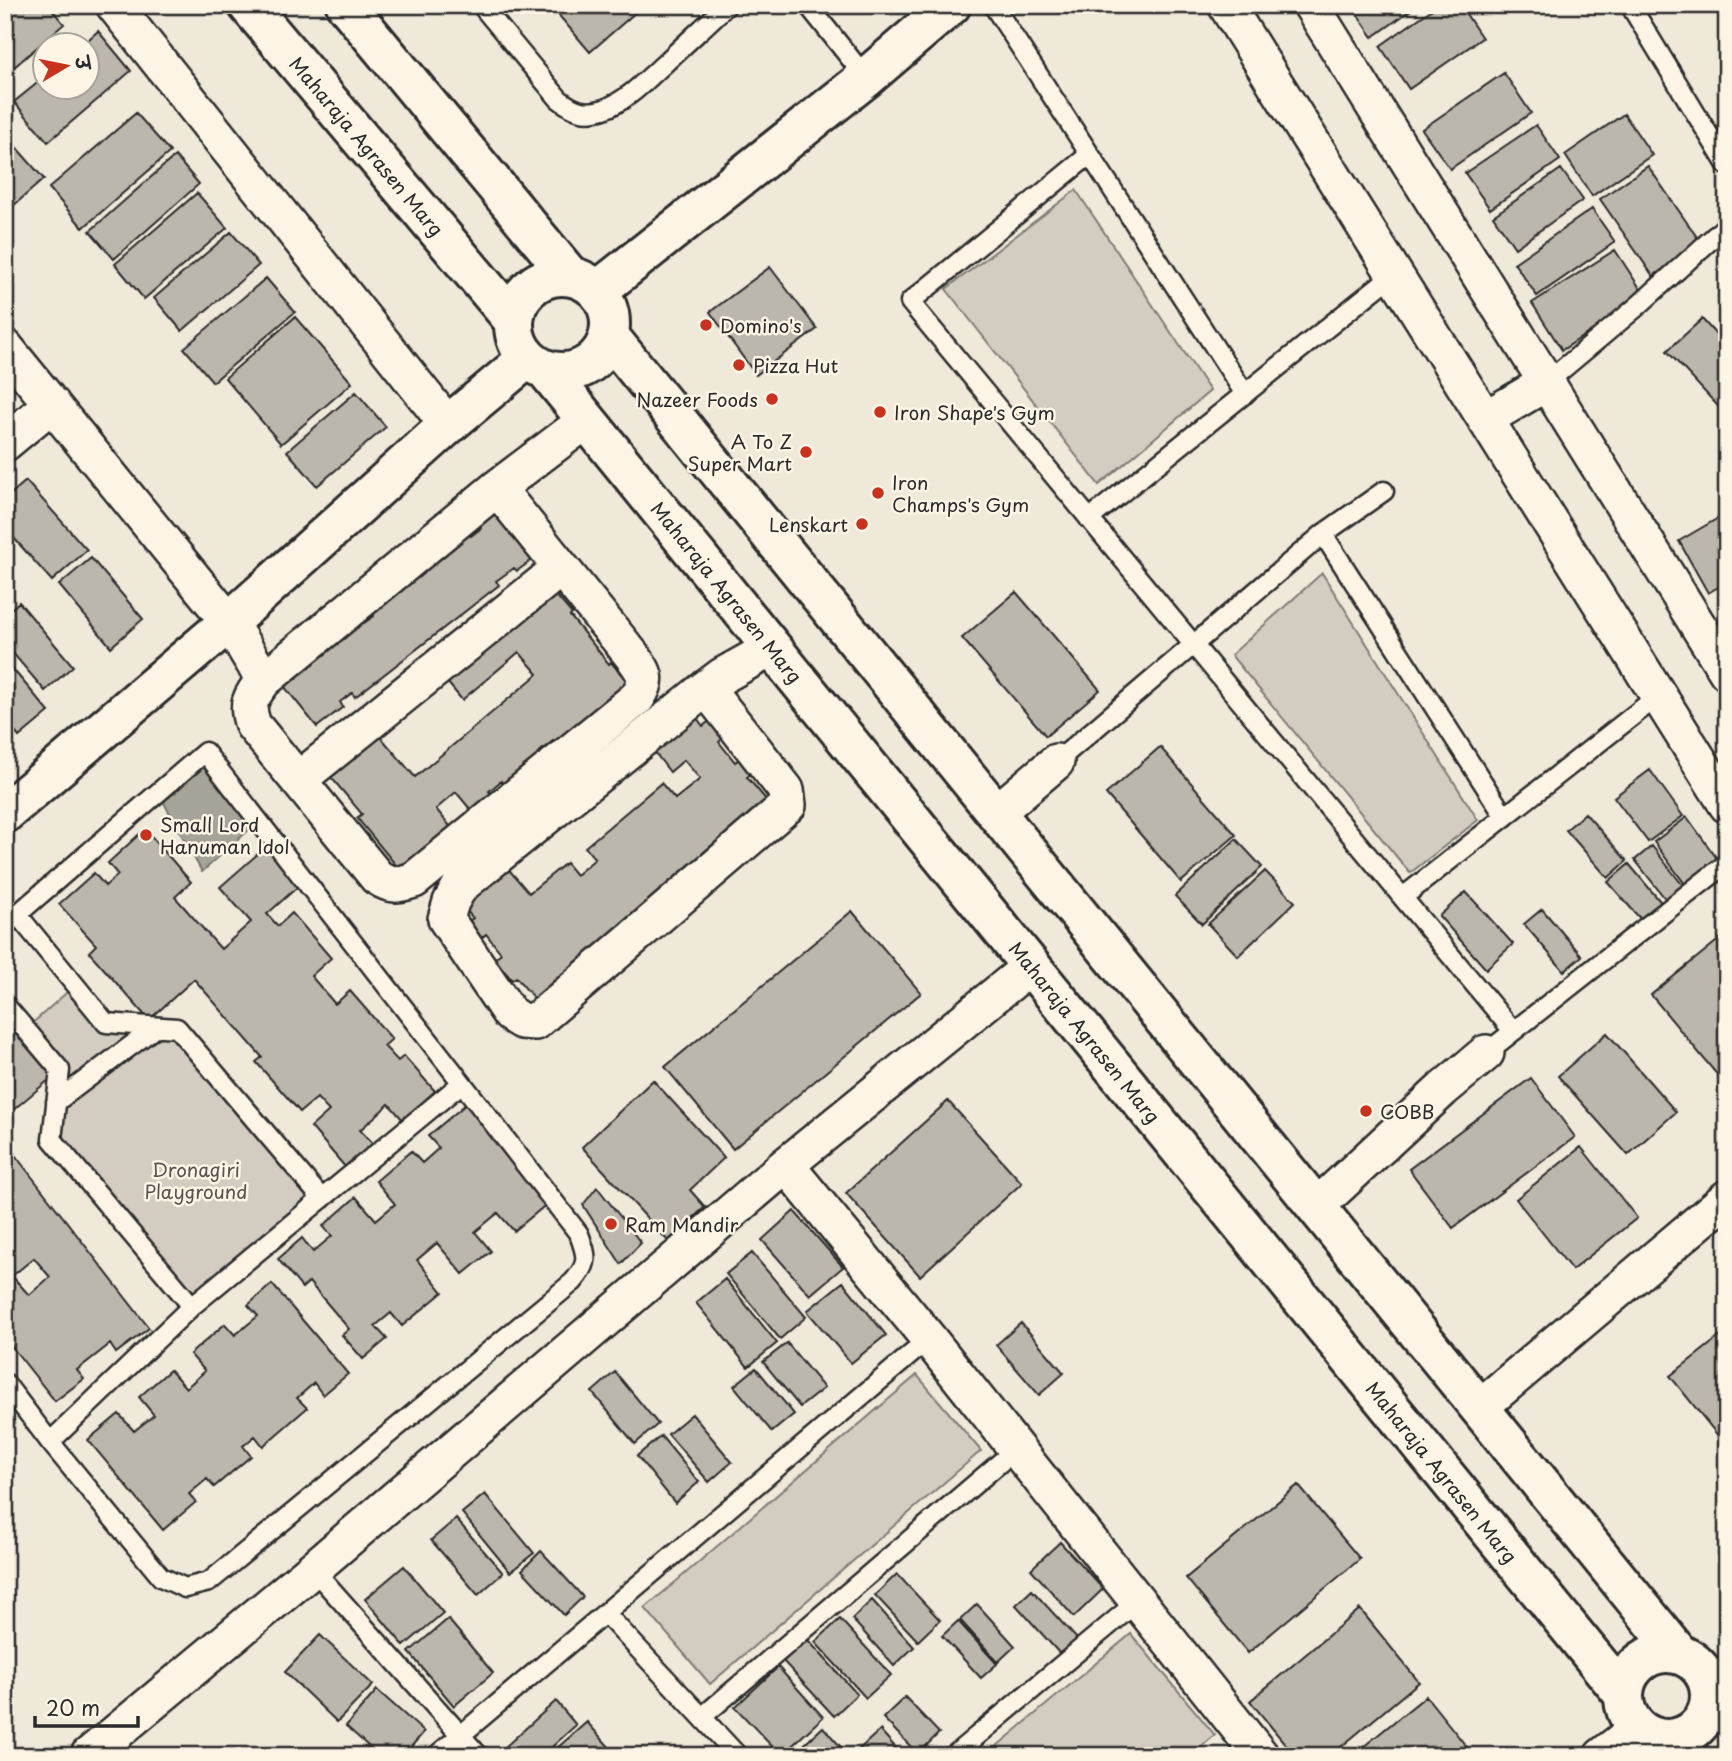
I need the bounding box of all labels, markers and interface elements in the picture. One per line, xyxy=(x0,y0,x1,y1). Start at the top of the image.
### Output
north arrow xyxy=(32,32,102,102)
street label: Maharaja Agrasen Marg xyxy=(283,50,451,242)
text: उ xyxy=(68,52,99,74)
place label: Domino's xyxy=(720,311,802,339)
marker: Domino's xyxy=(698,317,714,333)
place label: Pizza Hut xyxy=(753,351,839,379)
marker: Pizza Hut xyxy=(731,357,747,373)
place label: Nazeer Foods xyxy=(637,385,758,413)
marker: Nazeer Foods xyxy=(764,391,780,407)
place label: Iron Shape's Gym xyxy=(894,398,1055,426)
marker: Iron Shape's Gym xyxy=(872,404,888,420)
place label: A To Z Super Mart xyxy=(688,427,792,477)
marker: A To Z Super Mart xyxy=(798,444,814,460)
place label: Iron Champs's Gym xyxy=(892,468,1029,518)
marker: Iron Champs's Gym xyxy=(870,485,886,501)
street label: Maharaja Agrasen Marg xyxy=(645,495,809,689)
place label: Lenskart xyxy=(769,510,848,538)
marker: Lenskart xyxy=(854,516,870,532)
place label: Small Lord Hanuman Idol xyxy=(160,810,290,860)
marker: Small Lord Hanuman Idol xyxy=(138,827,154,843)
street label: Maharaja Agrasen Marg xyxy=(1003,935,1167,1129)
place label: COBB xyxy=(1380,1097,1434,1125)
marker: COBB xyxy=(1358,1103,1374,1119)
park label: Dronagiri Playground xyxy=(145,1155,247,1205)
place label: Ram Mandir xyxy=(625,1210,738,1238)
marker: Ram Mandir xyxy=(603,1216,619,1232)
street label: Maharaja Agrasen Marg xyxy=(1360,1375,1524,1569)
scale bar xyxy=(35,1684,138,1728)
text: 20 m xyxy=(46,1691,100,1723)

